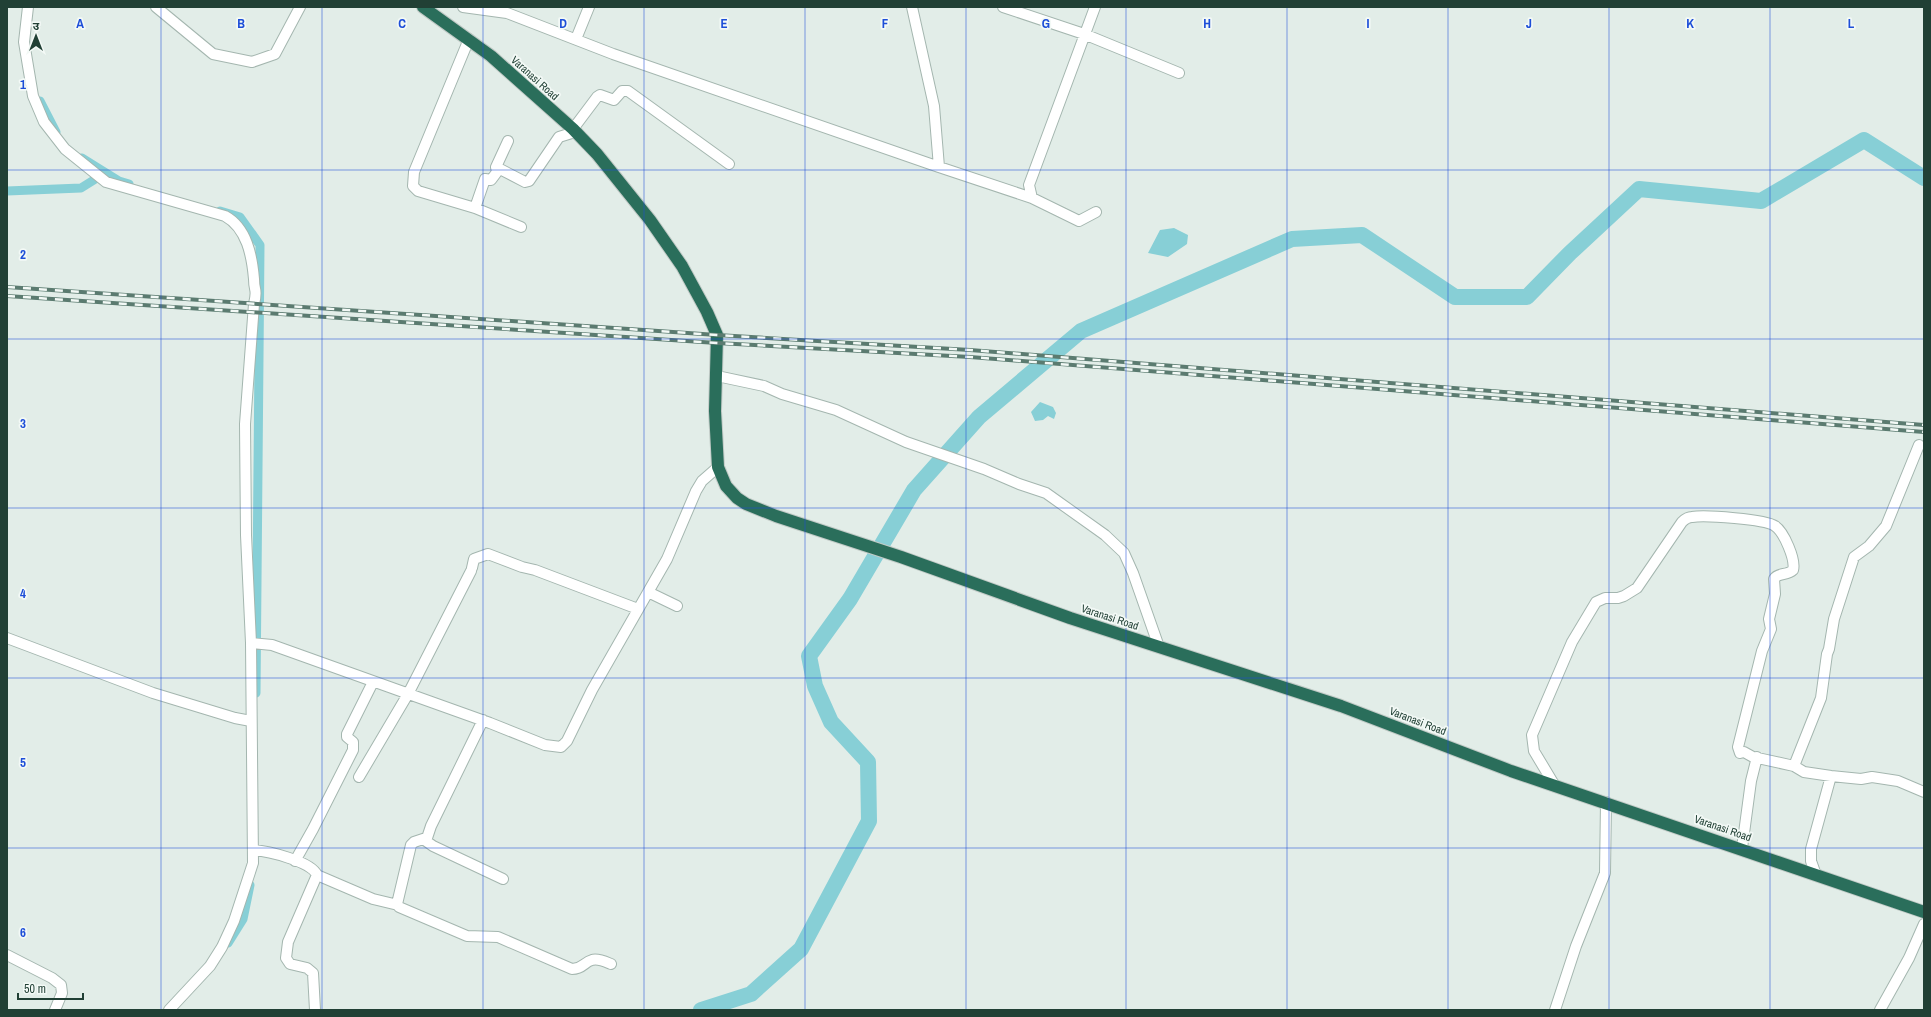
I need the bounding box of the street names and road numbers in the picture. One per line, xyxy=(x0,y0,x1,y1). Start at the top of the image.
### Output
street label: Varanasi Road xyxy=(508,53,562,103)
street label: Varanasi Road xyxy=(1080,601,1140,633)
street label: Varanasi Road xyxy=(1388,704,1448,738)
street label: Varanasi Road xyxy=(1693,812,1753,844)

